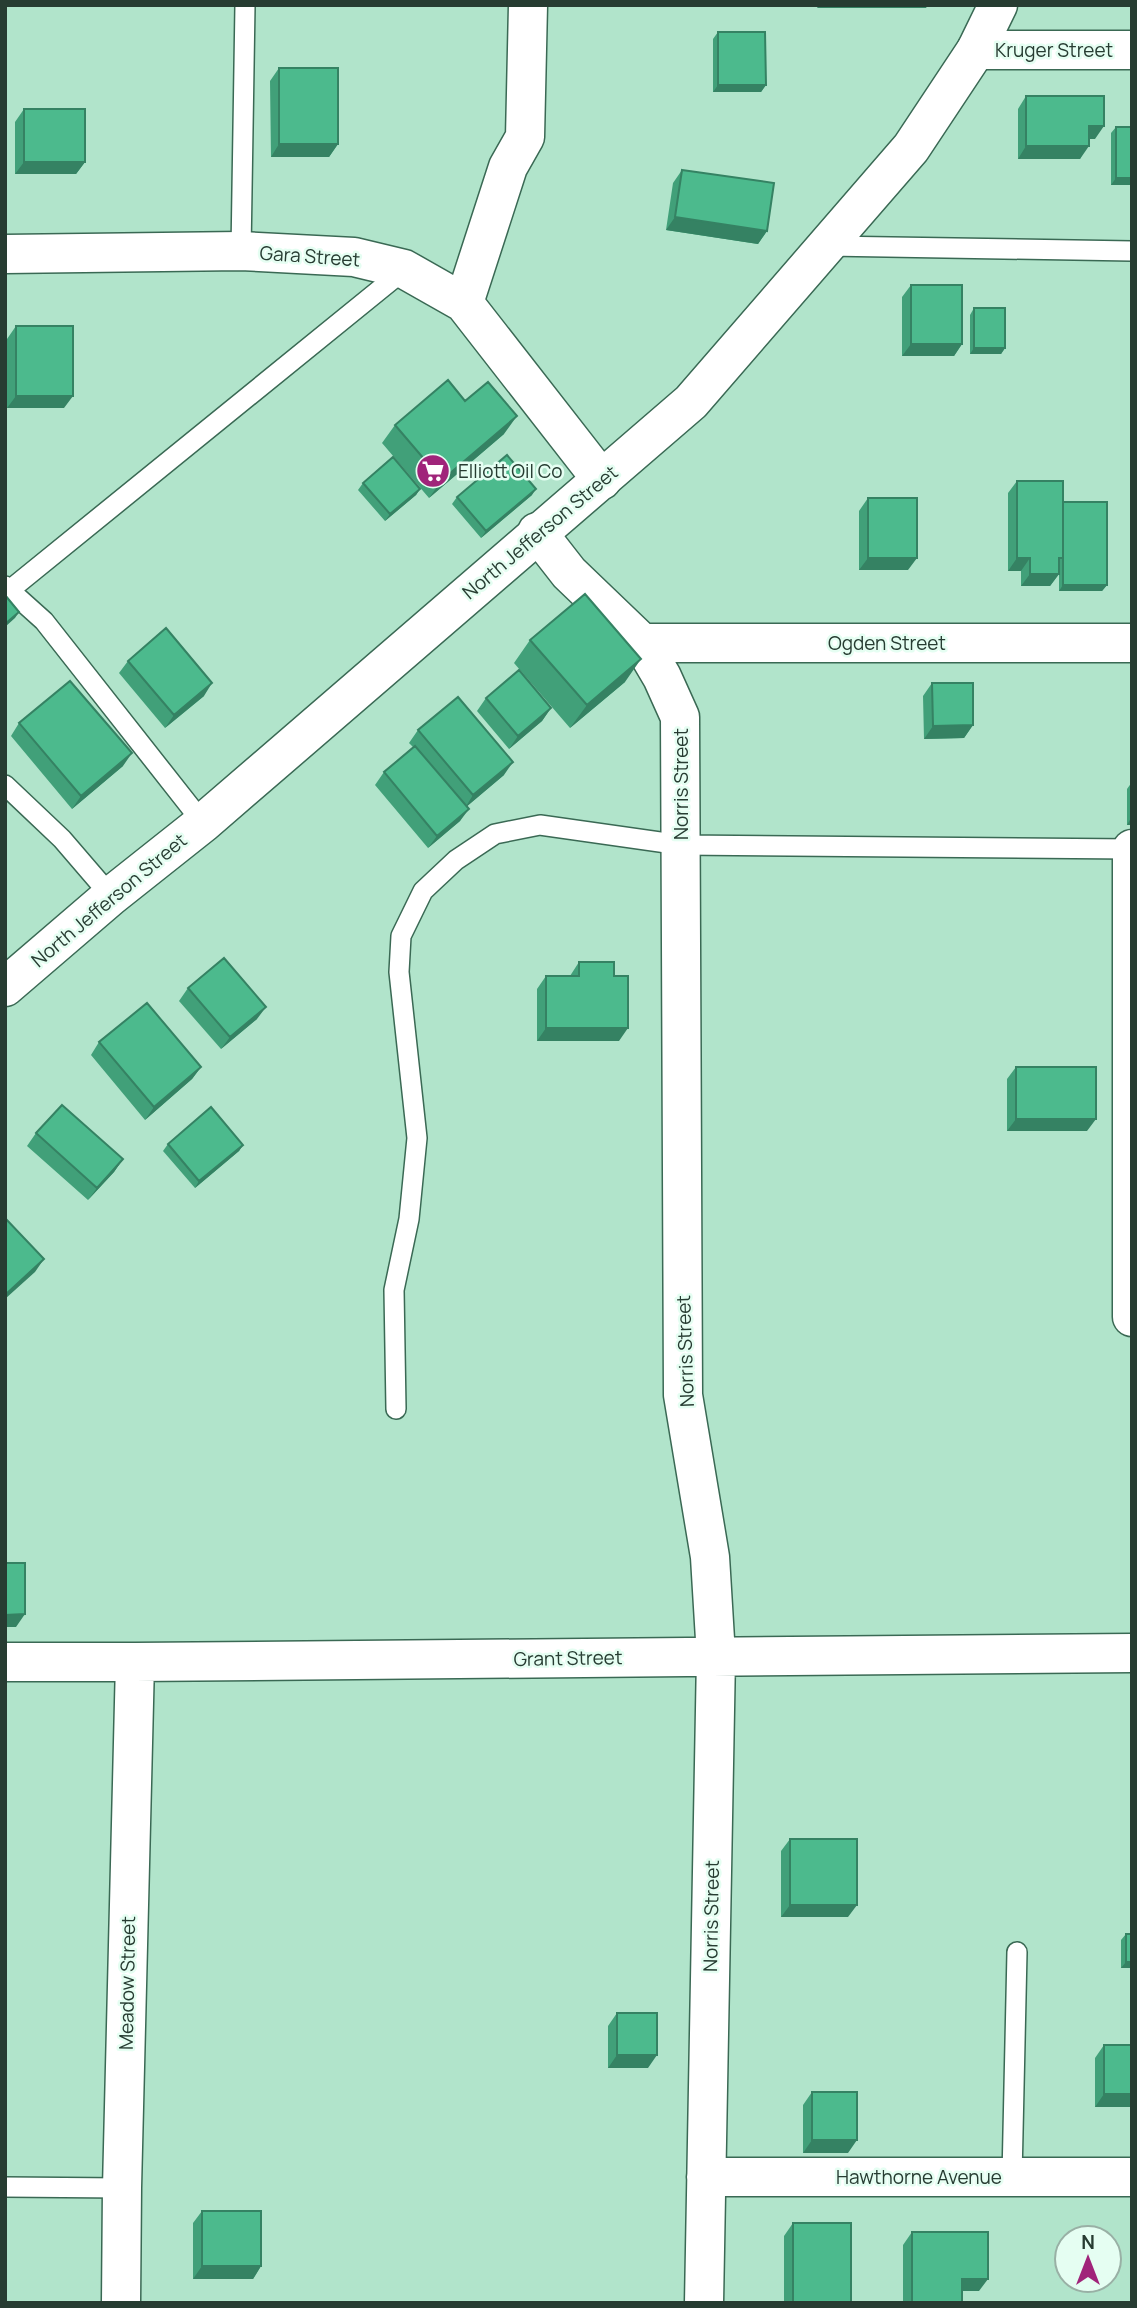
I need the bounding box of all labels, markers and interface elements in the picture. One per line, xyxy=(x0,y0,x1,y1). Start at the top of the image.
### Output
street label: Kruger Street xyxy=(995,37,1113,63)
street label: Gara Street xyxy=(259,240,361,272)
supermarket icon: Elliott Oil Co xyxy=(414,452,452,490)
place label: Elliott Oil Co xyxy=(458,458,563,484)
street label: North Jefferson Street xyxy=(457,459,623,605)
street label: Ogden Street xyxy=(828,630,946,656)
street label: Norris Street xyxy=(668,728,694,840)
street label: North Jefferson Street xyxy=(26,827,192,973)
street label: Norris Street xyxy=(670,1295,700,1407)
street label: Grant Street xyxy=(513,1644,623,1672)
street label: Norris Street xyxy=(697,1860,725,1972)
street label: Meadow Street xyxy=(113,1916,141,2050)
street label: Hawthorne Avenue xyxy=(836,2164,1002,2190)
north arrow xyxy=(1053,2224,1123,2294)
text: N xyxy=(1081,2229,1095,2255)

